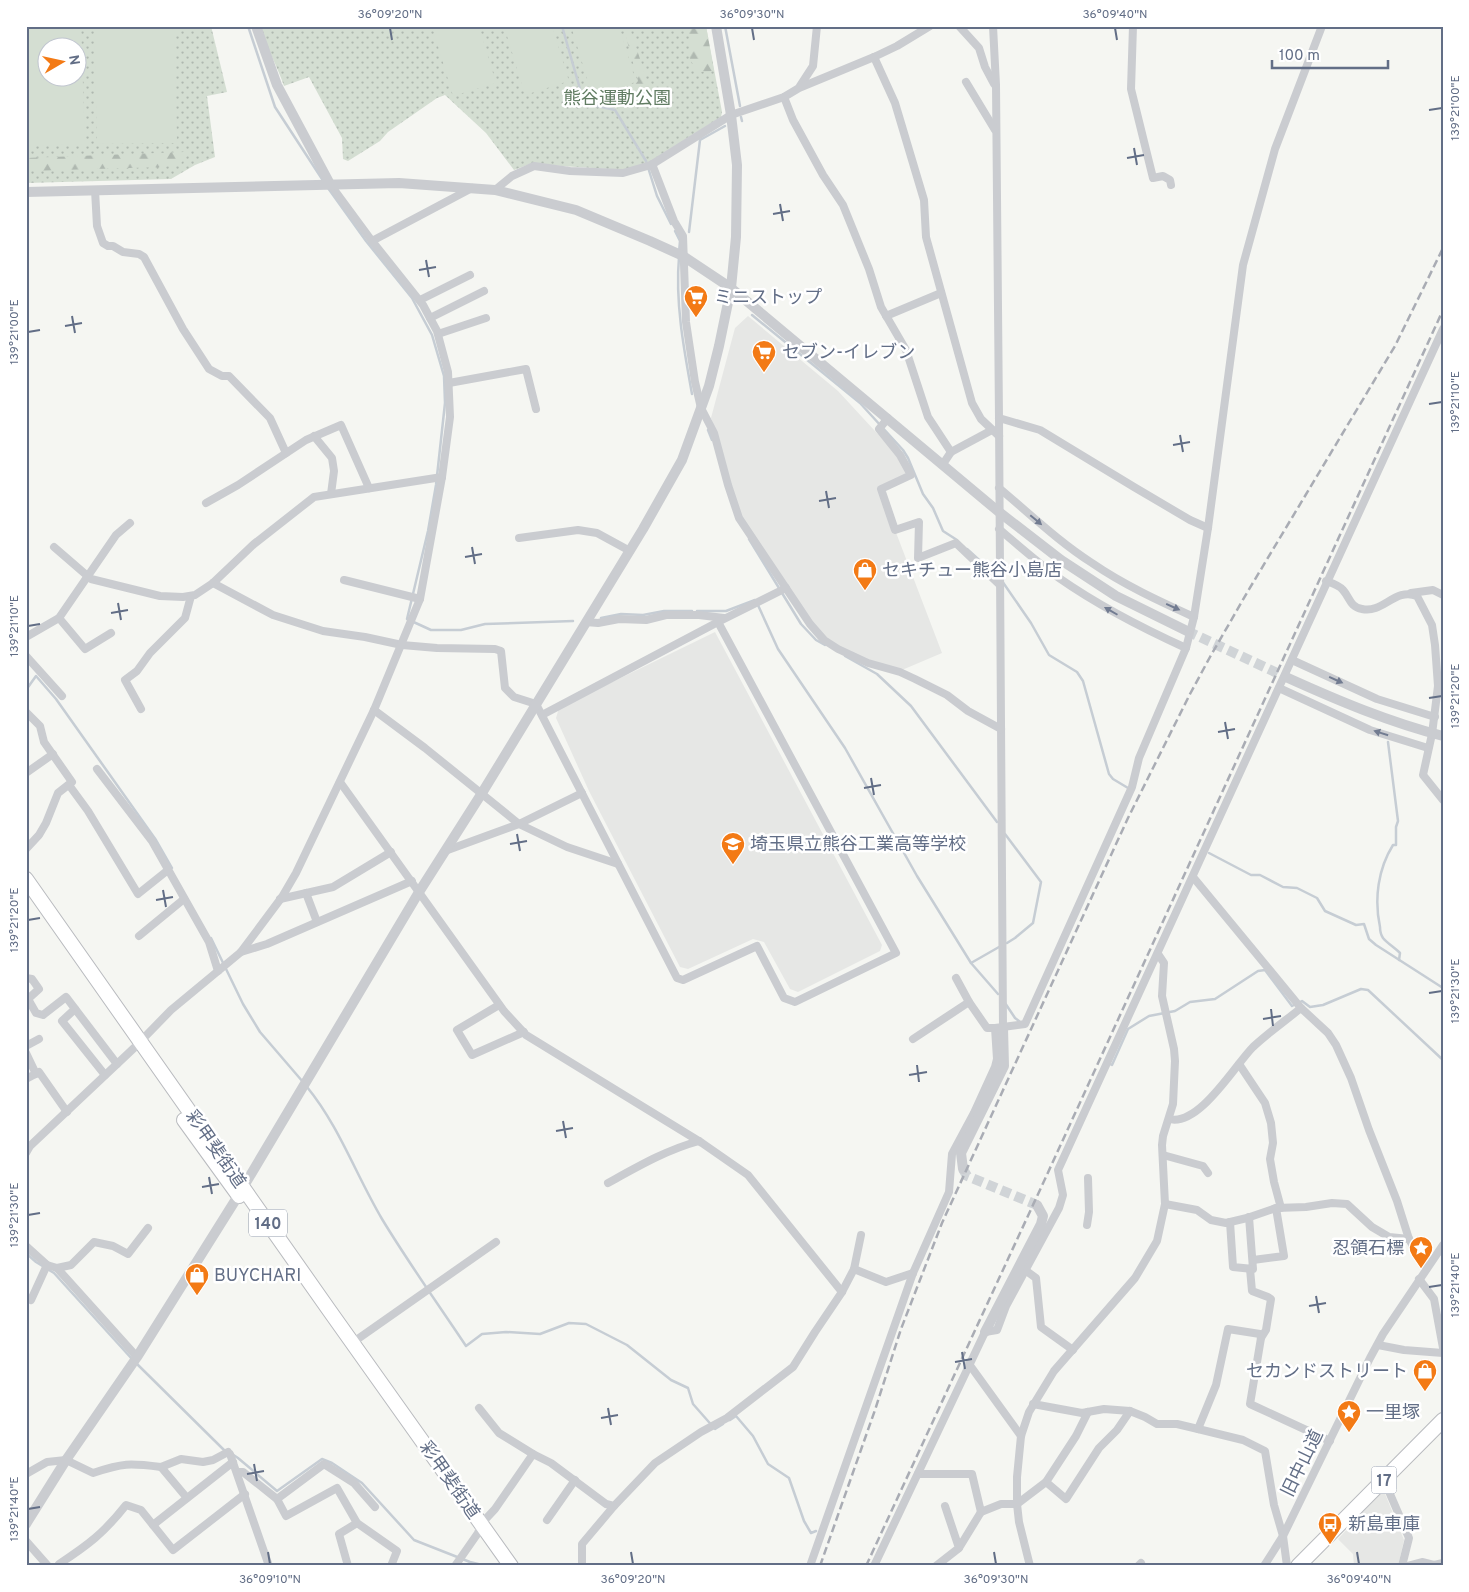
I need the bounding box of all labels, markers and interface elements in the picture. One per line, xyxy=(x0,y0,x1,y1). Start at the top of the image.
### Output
text: 36°09'20"N xyxy=(357,7,423,23)
text: 36°09'30"N xyxy=(720,7,784,23)
text: 36°09'40"N xyxy=(1082,7,1148,23)
north arrow xyxy=(38,38,88,88)
scale bar xyxy=(1272,38,1388,70)
text: 100 m xyxy=(1279,47,1320,66)
text: N xyxy=(64,54,83,67)
text: 139°21'00"E xyxy=(1448,75,1464,141)
park label: 熊谷運動公園 xyxy=(563,88,671,111)
supermarket icon: ミニストップ xyxy=(683,284,709,318)
place label: ミニストップ xyxy=(714,287,822,310)
text: 139°21'00"E xyxy=(7,299,23,365)
supermarket icon: セブン-イレブン xyxy=(751,339,777,373)
place label: セブン-イレブン xyxy=(782,342,915,365)
text: 139°21'10"E xyxy=(1448,371,1464,433)
one-way arrow xyxy=(1030,514,1043,525)
shop icon: セキチュー熊谷小島店 xyxy=(852,557,878,591)
place label: セキチュー熊谷小島店 xyxy=(882,560,1062,583)
text: 139°21'10"E xyxy=(7,595,23,657)
one-way arrow xyxy=(1166,604,1180,612)
one-way arrow xyxy=(1105,606,1118,615)
text: 139°21'20"E xyxy=(1448,664,1464,729)
one-way arrow xyxy=(1329,677,1343,685)
one-way arrow xyxy=(1374,729,1389,737)
school or university icon: 埼玉県立熊谷工業高等学校 xyxy=(720,831,746,865)
place label: 埼玉県立熊谷工業高等学校 xyxy=(750,834,966,857)
text: 139°21'20"E xyxy=(7,888,23,953)
text: 139°21'30"E xyxy=(1448,959,1464,1023)
street label: 彩甲斐街道 xyxy=(180,1106,250,1193)
text: 139°21'30"E xyxy=(7,1183,23,1247)
road number: 140 xyxy=(249,1210,287,1236)
place icon: 忍領石標 xyxy=(1408,1235,1434,1269)
place label: 忍領石標 xyxy=(1332,1238,1404,1261)
text: 139°21'40"E xyxy=(1448,1252,1464,1318)
shop icon: BUYCHARI xyxy=(184,1262,210,1296)
place label: BUYCHARI xyxy=(214,1265,301,1288)
shop icon: セカンドストリート xyxy=(1412,1358,1438,1392)
place label: セカンドストリート xyxy=(1246,1361,1408,1384)
place icon: 一里塚 xyxy=(1336,1399,1362,1433)
place label: 一里塚 xyxy=(1366,1402,1420,1425)
street label: 旧中山道 xyxy=(1277,1426,1329,1501)
street label: 彩甲斐街道 xyxy=(414,1437,484,1524)
road number: 17 xyxy=(1372,1466,1396,1494)
text: 139°21'40"E xyxy=(7,1476,23,1542)
bus stop icon: 新島車庫 xyxy=(1317,1511,1343,1545)
place label: 新島車庫 xyxy=(1348,1514,1420,1537)
text: 36°09'10"N xyxy=(239,1572,301,1588)
text: 36°09'20"N xyxy=(600,1572,666,1588)
text: 36°09'30"N xyxy=(964,1572,1028,1588)
text: 36°09'40"N xyxy=(1326,1572,1392,1588)

